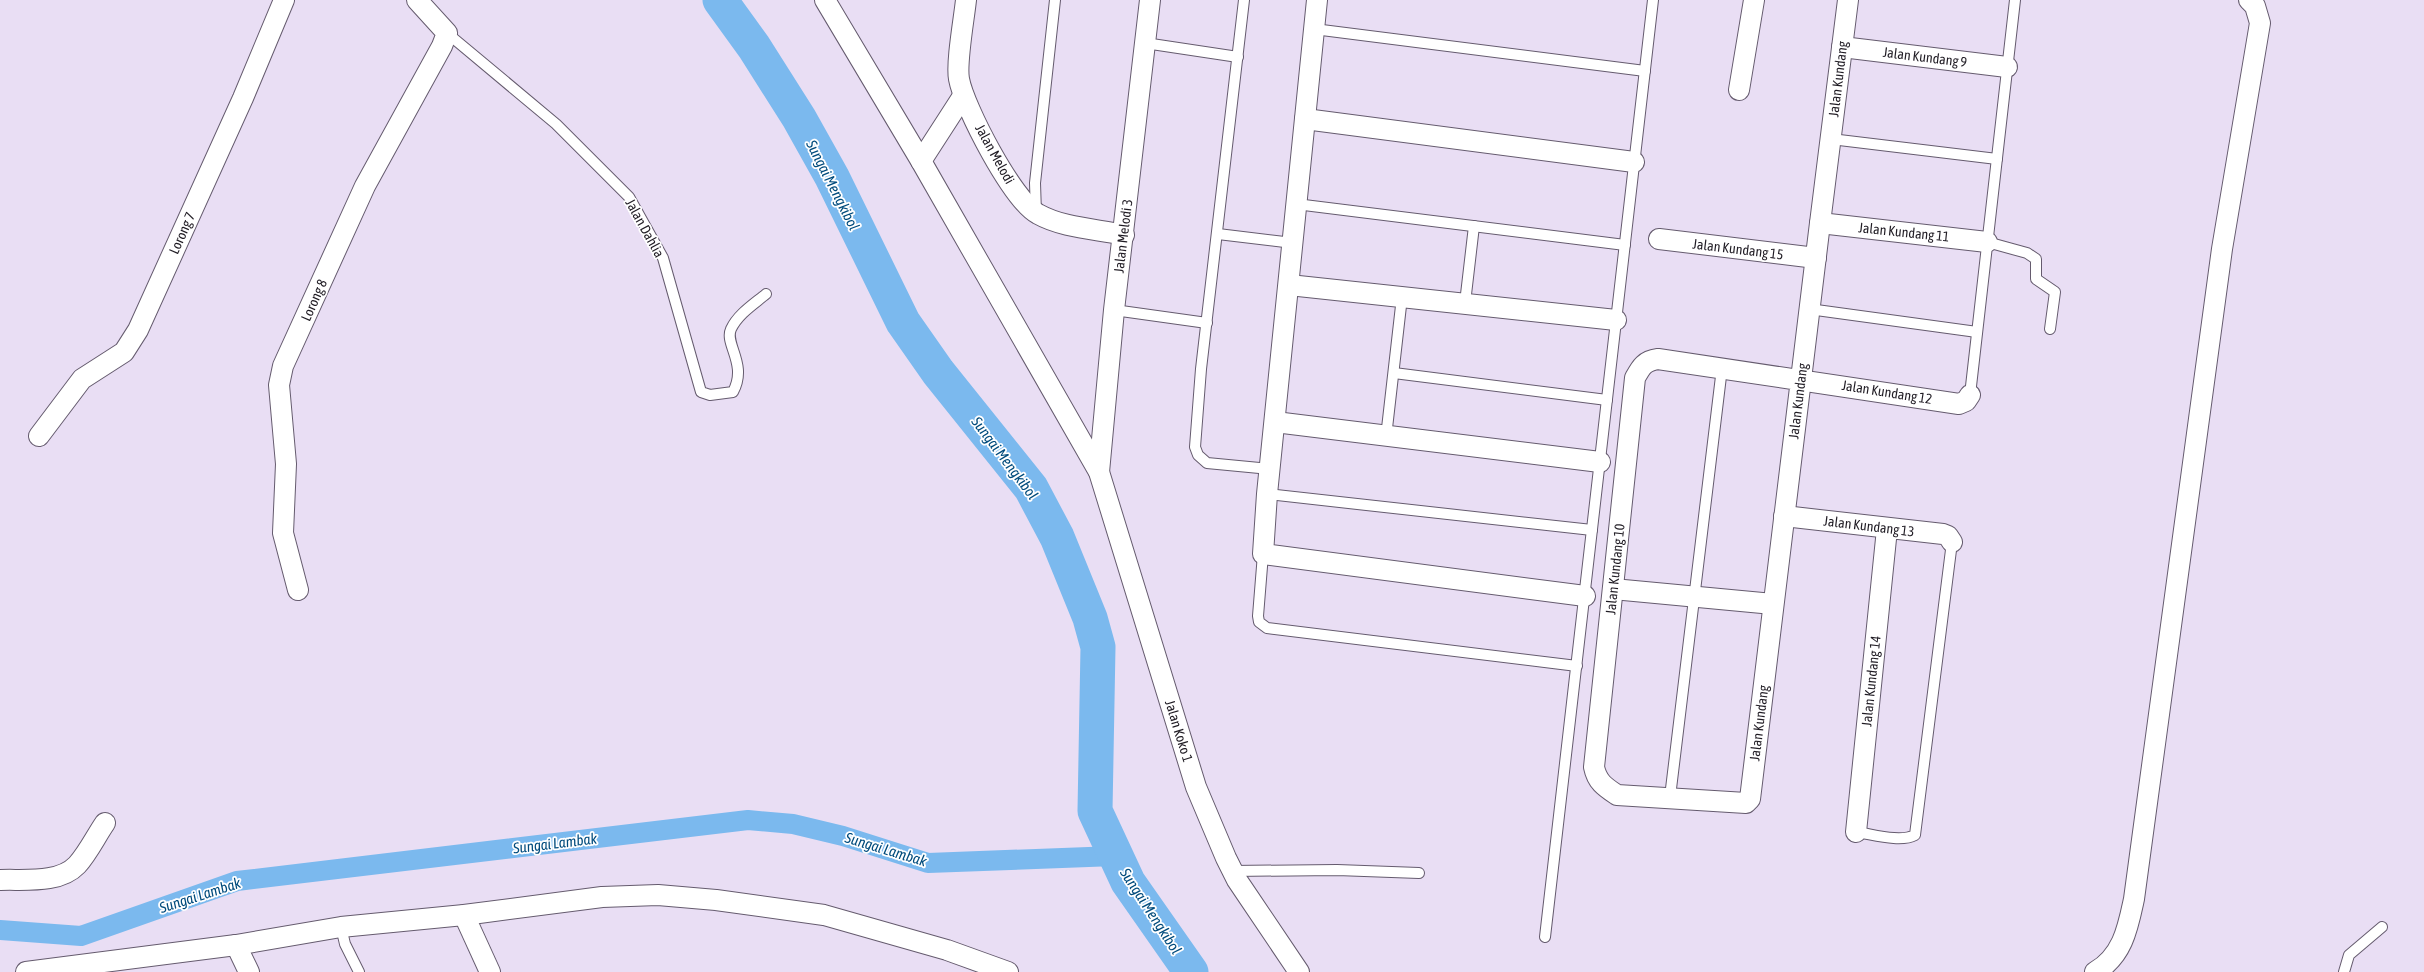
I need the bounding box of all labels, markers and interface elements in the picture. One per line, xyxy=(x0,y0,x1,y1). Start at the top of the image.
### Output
street label: Jalan Kundang xyxy=(1825,40,1851,118)
street label: Jalan Kundang 9 xyxy=(1882,44,1968,70)
street label: Jalan Melodi xyxy=(972,121,1018,187)
water label: Sungai Mengkibol xyxy=(802,136,863,233)
street label: Jalan Dahlia xyxy=(622,196,668,260)
street label: Jalan Melodi 3 xyxy=(1111,198,1135,274)
street label: Lorong 7 xyxy=(166,210,198,256)
street label: Jalan Kundang 11 xyxy=(1858,219,1950,245)
street label: Jalan Kundang 15 xyxy=(1692,236,1784,262)
street label: Lorong 8 xyxy=(298,276,330,323)
street label: Jalan Kundang xyxy=(1785,362,1811,440)
street label: Jalan Kundang 12 xyxy=(1841,377,1933,407)
water label: Sungai Mengkibol xyxy=(968,413,1042,503)
street label: Jalan Kundang 13 xyxy=(1823,513,1915,539)
street label: Jalan Kundang 10 xyxy=(1602,522,1628,615)
street label: Jalan Kundang 14 xyxy=(1858,634,1884,727)
street label: Jalan Kundang xyxy=(1746,684,1772,762)
street label: Jalan Koko 1 xyxy=(1162,698,1196,764)
water label: Sungai Lambak xyxy=(842,828,929,870)
water label: Sungai Lambak xyxy=(511,829,598,857)
water label: Sungai Mengkibol xyxy=(1116,864,1185,957)
water label: Sungai Lambak xyxy=(156,874,243,916)

